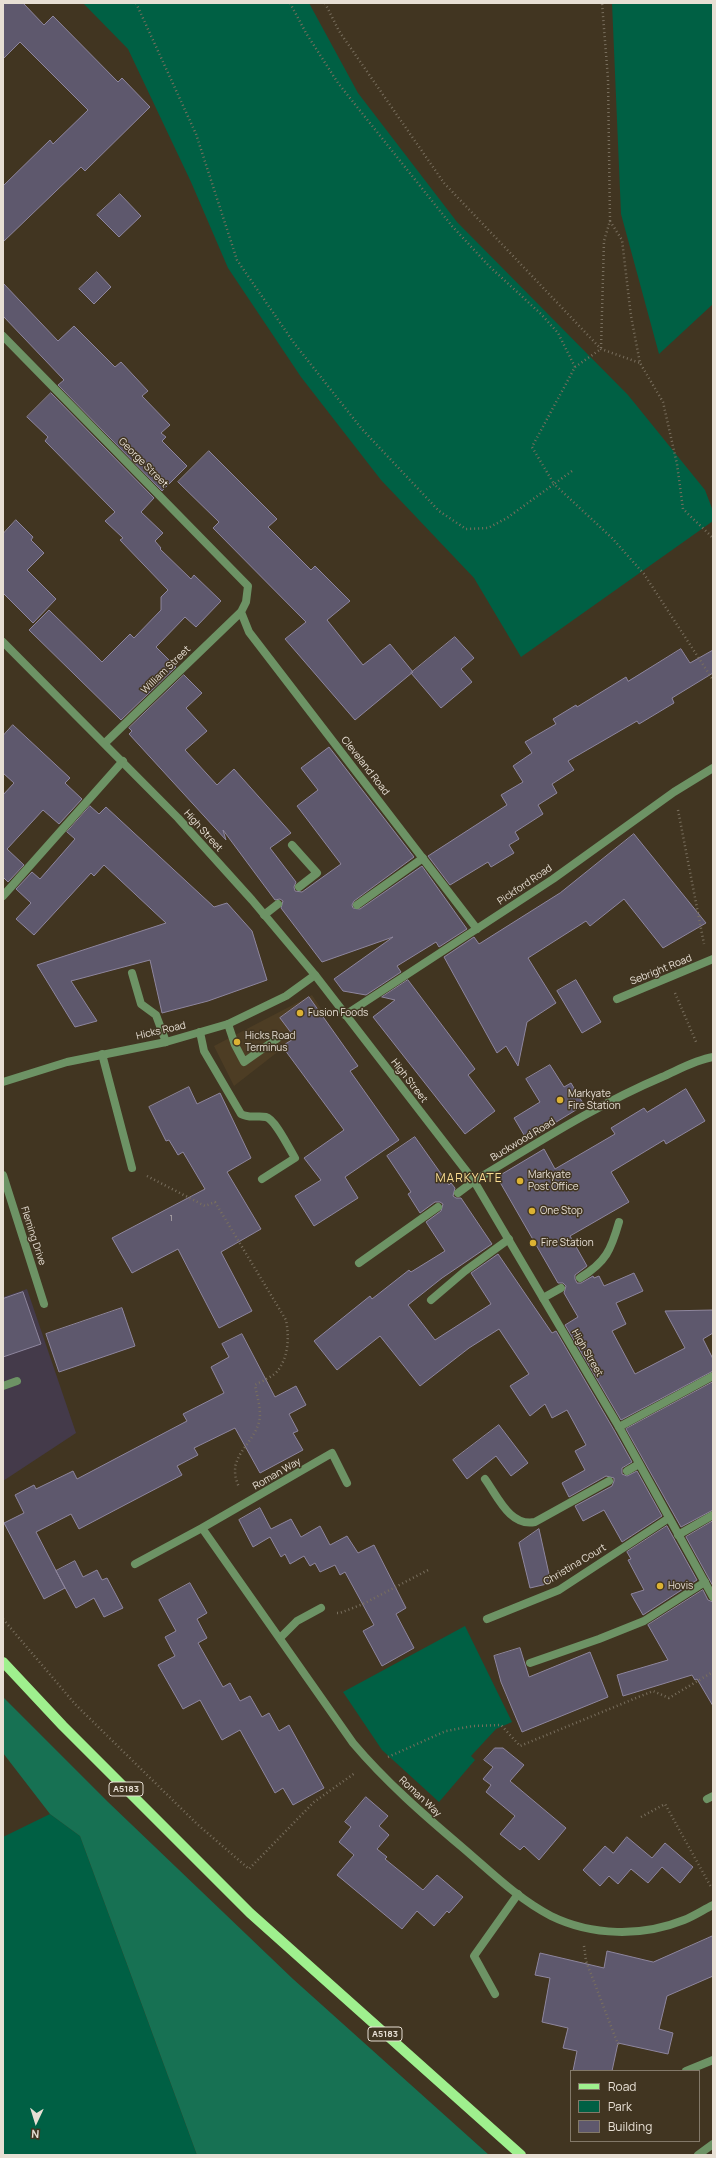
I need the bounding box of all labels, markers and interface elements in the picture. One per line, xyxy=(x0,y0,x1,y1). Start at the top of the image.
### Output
street label: George Street xyxy=(116,436,170,490)
street label: William Street xyxy=(139,643,193,697)
street label: Cleveland Road xyxy=(338,734,392,798)
street label: High Street xyxy=(181,808,225,854)
street label: Pickford Road xyxy=(495,862,555,908)
street label: Sebright Road xyxy=(628,952,694,988)
place label: Fusion Foods xyxy=(308,1007,368,1019)
marker: Fusion Foods xyxy=(295,1008,305,1018)
street label: Hicks Road xyxy=(135,1019,187,1043)
place label: Hicks Road Terminus xyxy=(245,1030,296,1054)
marker: Hicks Road Terminus xyxy=(232,1037,242,1047)
street label: High Street xyxy=(388,1057,430,1105)
place label: Markyate Fire Station xyxy=(568,1088,621,1112)
marker: Markyate Fire Station xyxy=(555,1095,565,1105)
street label: Buckwood Road xyxy=(488,1116,558,1164)
place label: Markyate Post Office xyxy=(528,1169,579,1192)
district label: MARKYATE xyxy=(435,1172,503,1186)
marker: Markyate Post Office xyxy=(515,1176,525,1186)
street label: Fleming Drive xyxy=(18,1205,48,1267)
place label: One Stop xyxy=(540,1205,583,1217)
marker: One Stop xyxy=(527,1206,537,1216)
house number: 1 xyxy=(169,1214,173,1224)
place label: Fire Station xyxy=(541,1237,594,1249)
marker: Fire Station xyxy=(528,1238,538,1248)
street label: High Street xyxy=(569,1327,605,1379)
street label: Roman Way xyxy=(251,1455,303,1493)
street label: Christina Court xyxy=(542,1542,608,1588)
place label: Hovis xyxy=(668,1580,693,1592)
marker: Hovis xyxy=(655,1581,665,1591)
street label: Roman Way xyxy=(396,1774,444,1820)
road number: A5183 xyxy=(109,1782,143,1796)
road number: A5183 xyxy=(368,2027,402,2041)
legend xyxy=(570,2070,700,2142)
text: Road xyxy=(608,2078,636,2095)
text: Park xyxy=(608,2098,632,2115)
north arrow xyxy=(16,2102,56,2142)
text: Building xyxy=(608,2118,652,2135)
text: N xyxy=(31,2127,40,2142)

